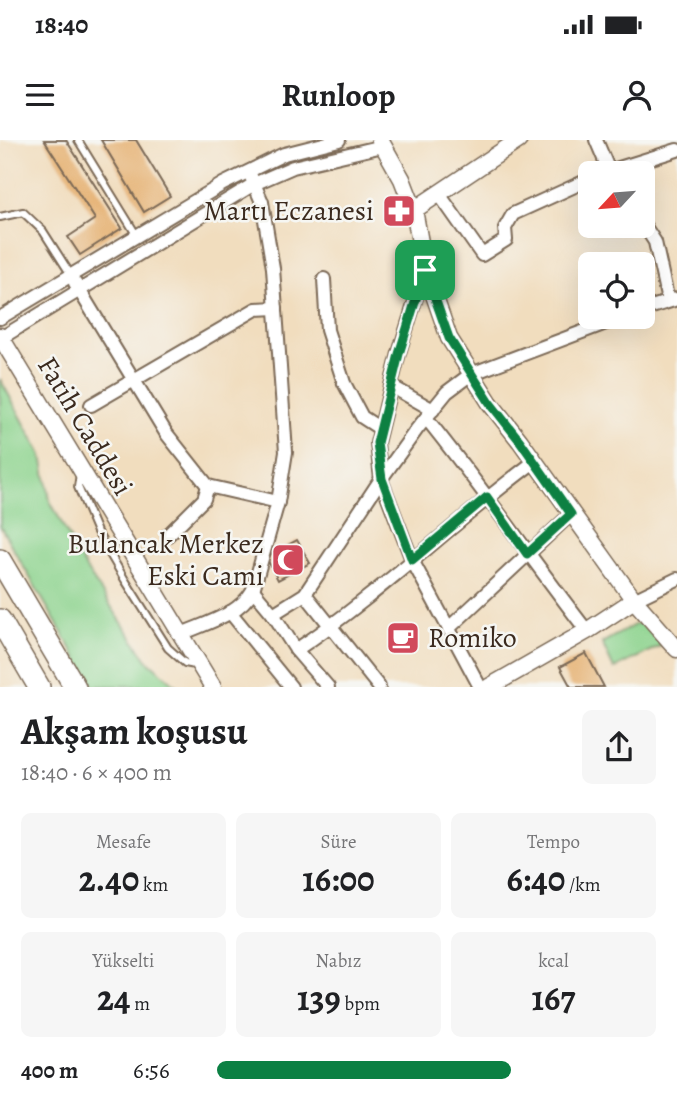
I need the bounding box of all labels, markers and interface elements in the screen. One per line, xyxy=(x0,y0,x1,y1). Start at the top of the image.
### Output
text: 18:40 xyxy=(35,7,88,42)
text: Runloop xyxy=(281,73,396,117)
icon: menu xyxy=(21,76,59,114)
icon: person xyxy=(618,76,656,114)
north arrow xyxy=(578,161,654,238)
map controls xyxy=(578,161,655,329)
place label: Martı Eczanesi xyxy=(203,192,374,230)
pharmacy icon: Martı Eczanesi xyxy=(380,192,418,230)
pin xyxy=(395,240,455,300)
icon: arrive xyxy=(406,251,444,289)
button: locate xyxy=(578,252,655,329)
street label: Fatih Caddesi xyxy=(28,349,142,503)
place label: Bulancak Merkez Eski Cami xyxy=(68,525,264,595)
mosque icon: Bulancak Merkez Eski Cami xyxy=(269,541,307,579)
cafe icon: Romiko xyxy=(384,619,422,657)
place label: Romiko xyxy=(428,619,517,657)
text: Akşam koşusu xyxy=(21,705,248,757)
button: share xyxy=(582,710,656,784)
text: 18:40 · 6 × 400 m xyxy=(21,757,172,788)
text: Mesafe xyxy=(96,829,151,855)
text: Süre xyxy=(321,829,356,855)
text: Tempo xyxy=(527,829,580,855)
text: 2.40 xyxy=(79,855,139,903)
text: 16:00 xyxy=(302,855,375,903)
text: 6:40 xyxy=(507,855,565,903)
text: km xyxy=(139,872,168,898)
text: /km xyxy=(565,872,601,898)
text: Yükselti xyxy=(93,948,154,974)
text: Nabız xyxy=(316,948,361,974)
text: kcal xyxy=(538,948,569,974)
text: 24 xyxy=(97,974,130,1022)
text: 139 xyxy=(297,974,341,1022)
text: 167 xyxy=(532,974,575,1022)
text: m xyxy=(130,991,150,1017)
text: bpm xyxy=(341,991,380,1017)
text: 400 m xyxy=(21,1055,78,1086)
text: 6:56 xyxy=(133,1055,170,1086)

